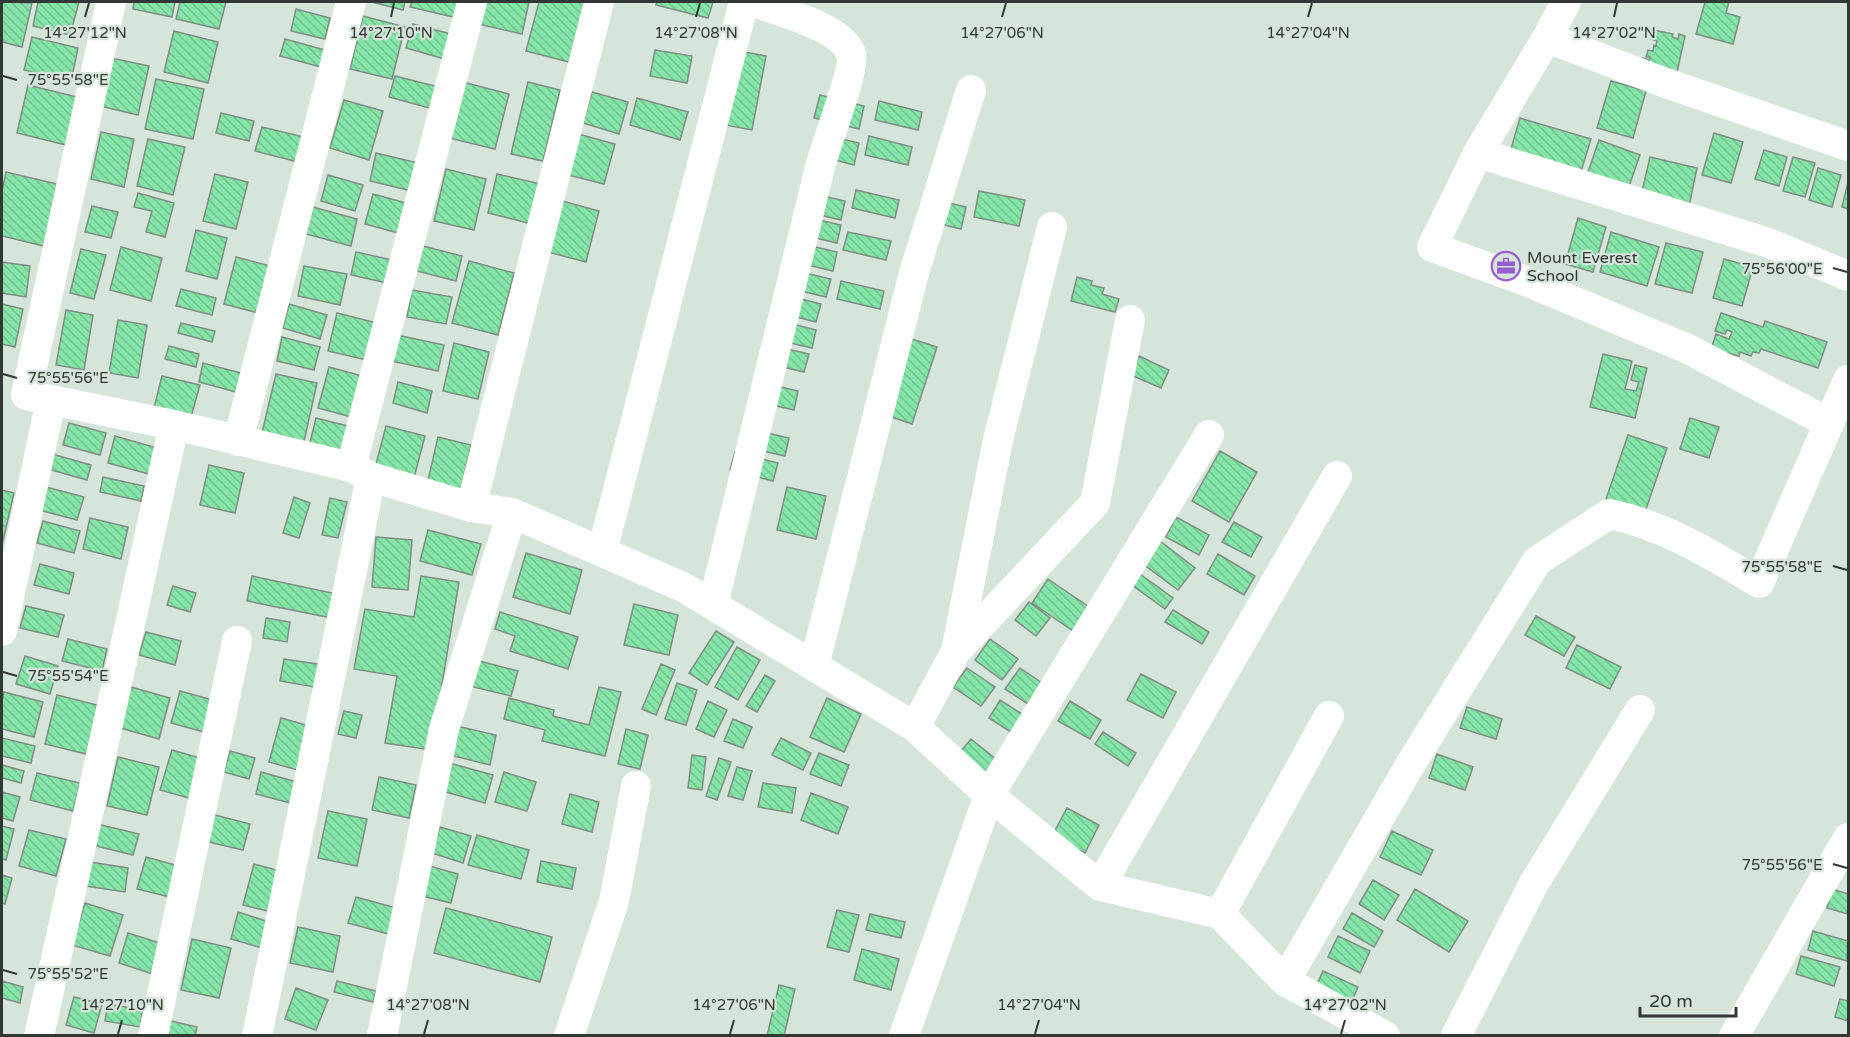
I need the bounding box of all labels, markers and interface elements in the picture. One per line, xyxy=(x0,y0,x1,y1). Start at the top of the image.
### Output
text: 14°27'12"N xyxy=(43,24,127,42)
text: 14°27'10"N xyxy=(349,24,433,42)
text: 14°27'08"N xyxy=(654,24,738,42)
text: 14°27'06"N xyxy=(960,24,1044,42)
text: 14°27'04"N xyxy=(1266,24,1350,42)
text: 14°27'02"N xyxy=(1572,24,1656,42)
text: 75°55'58"E xyxy=(28,71,108,89)
place label: Mount Everest School xyxy=(1527,248,1638,286)
office icon: Mount Everest School xyxy=(1490,250,1522,282)
text: 75°56'00"E xyxy=(1742,260,1822,278)
text: 75°55'56"E xyxy=(28,369,108,387)
text: 75°55'58"E xyxy=(1742,558,1822,576)
text: 75°55'54"E xyxy=(28,667,108,685)
text: 75°55'56"E xyxy=(1742,856,1822,874)
text: 75°55'52"E xyxy=(28,965,108,983)
scale bar xyxy=(1640,980,1736,1018)
text: 20 m xyxy=(1649,990,1693,1012)
text: 14°27'10"N xyxy=(80,996,164,1014)
text: 14°27'08"N xyxy=(386,996,470,1014)
text: 14°27'06"N xyxy=(692,996,776,1014)
text: 14°27'04"N xyxy=(997,996,1081,1014)
text: 14°27'02"N xyxy=(1303,996,1387,1014)

